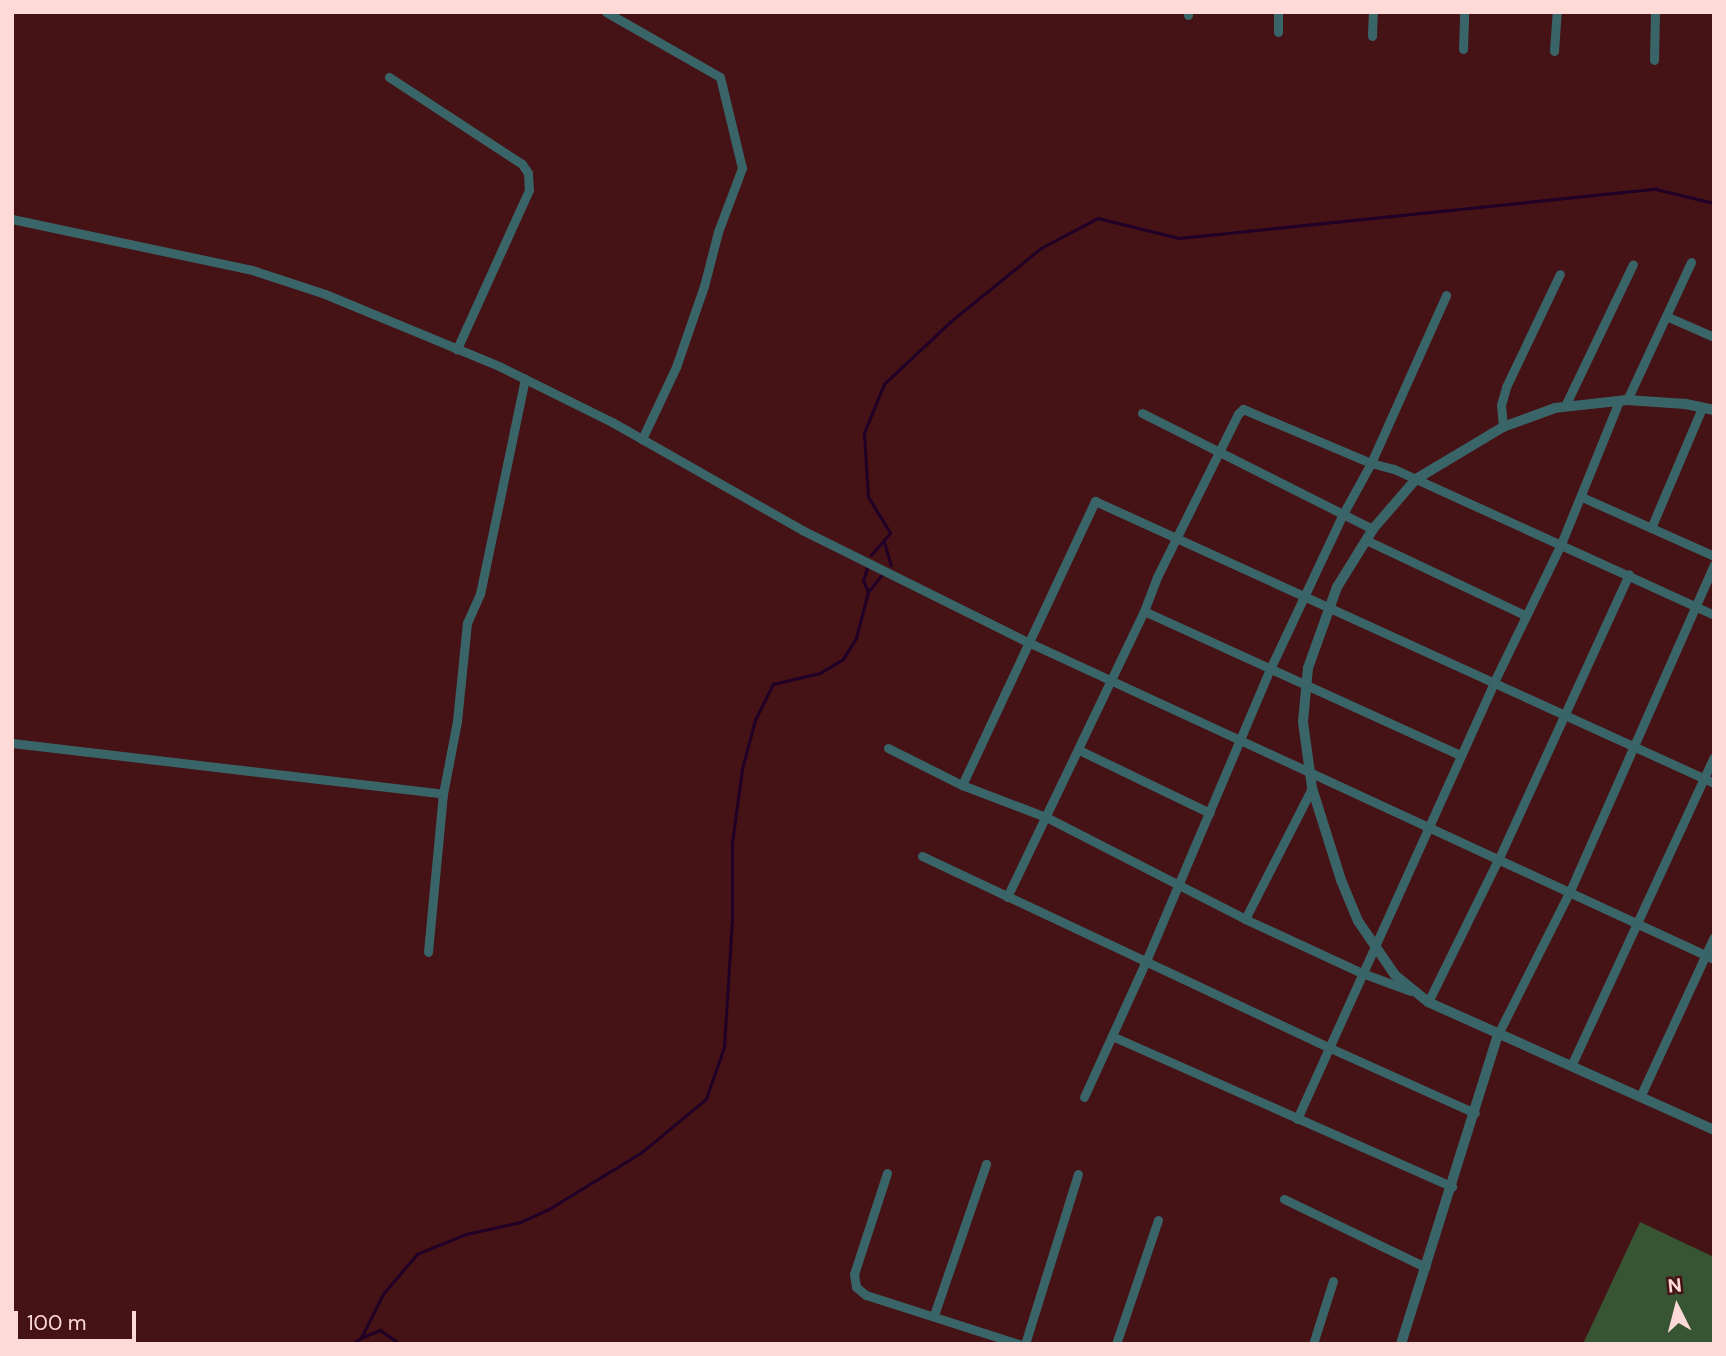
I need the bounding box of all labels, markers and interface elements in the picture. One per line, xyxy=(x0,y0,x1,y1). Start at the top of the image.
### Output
north arrow xyxy=(1642,1272,1712,1342)
text: N xyxy=(1667,1272,1683,1299)
scale bar xyxy=(18,1296,140,1340)
text: 100 m xyxy=(27,1309,87,1337)

